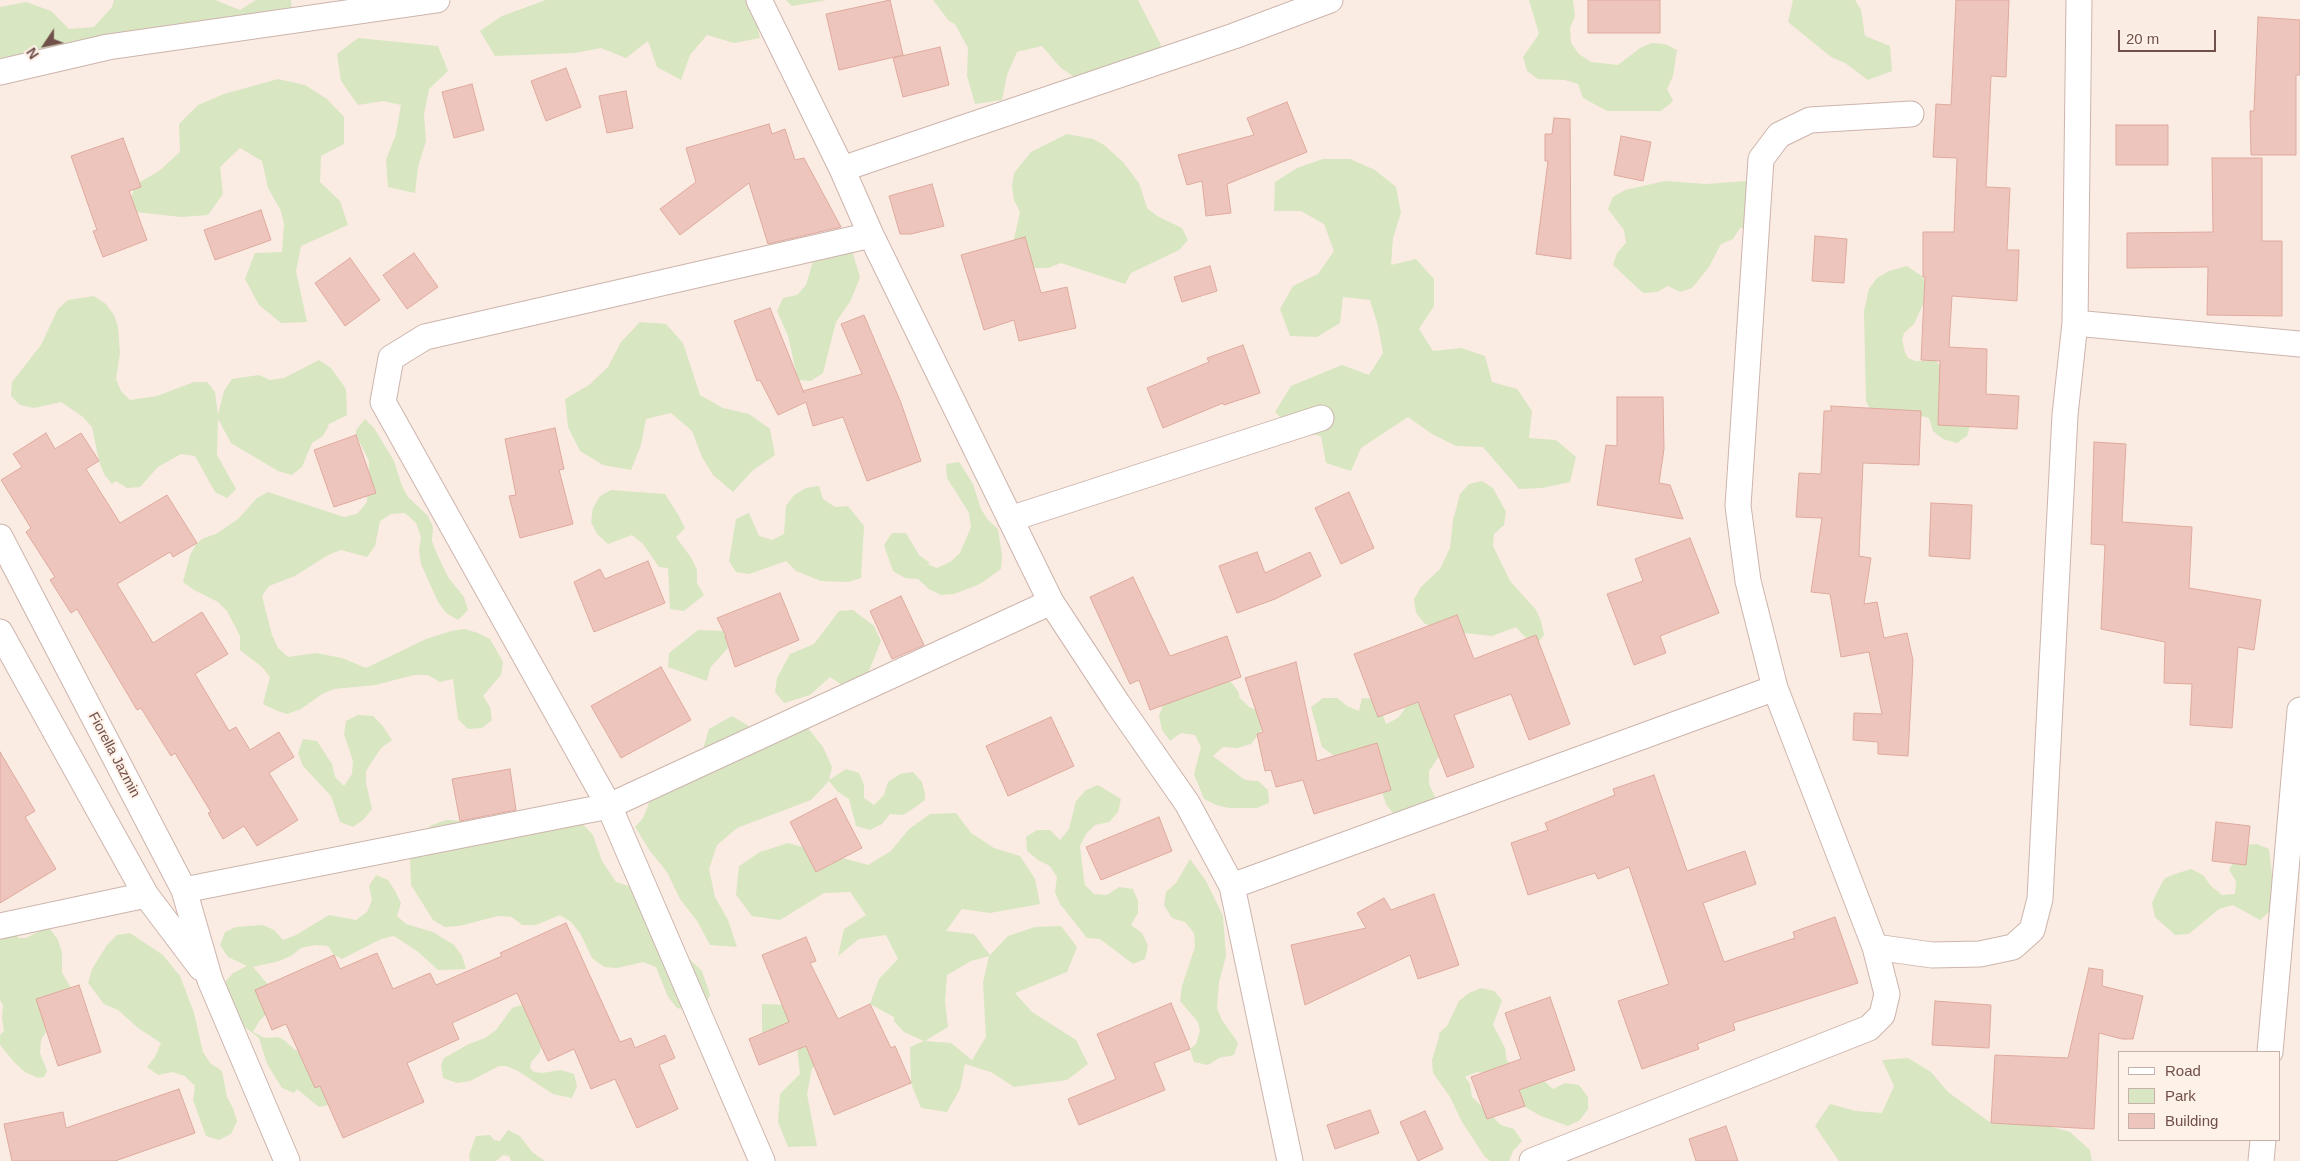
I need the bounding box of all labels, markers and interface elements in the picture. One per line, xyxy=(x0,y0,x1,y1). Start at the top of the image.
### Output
north arrow xyxy=(20,20,70,70)
scale bar xyxy=(2120,20,2218,52)
text: 20 m xyxy=(2126,30,2159,47)
text: N xyxy=(23,45,42,62)
street label: Fiorella Jazmin xyxy=(84,709,144,801)
legend xyxy=(2118,1051,2280,1141)
text: Road xyxy=(2165,1062,2201,1079)
text: Park xyxy=(2165,1087,2196,1104)
text: Building xyxy=(2165,1112,2218,1129)

